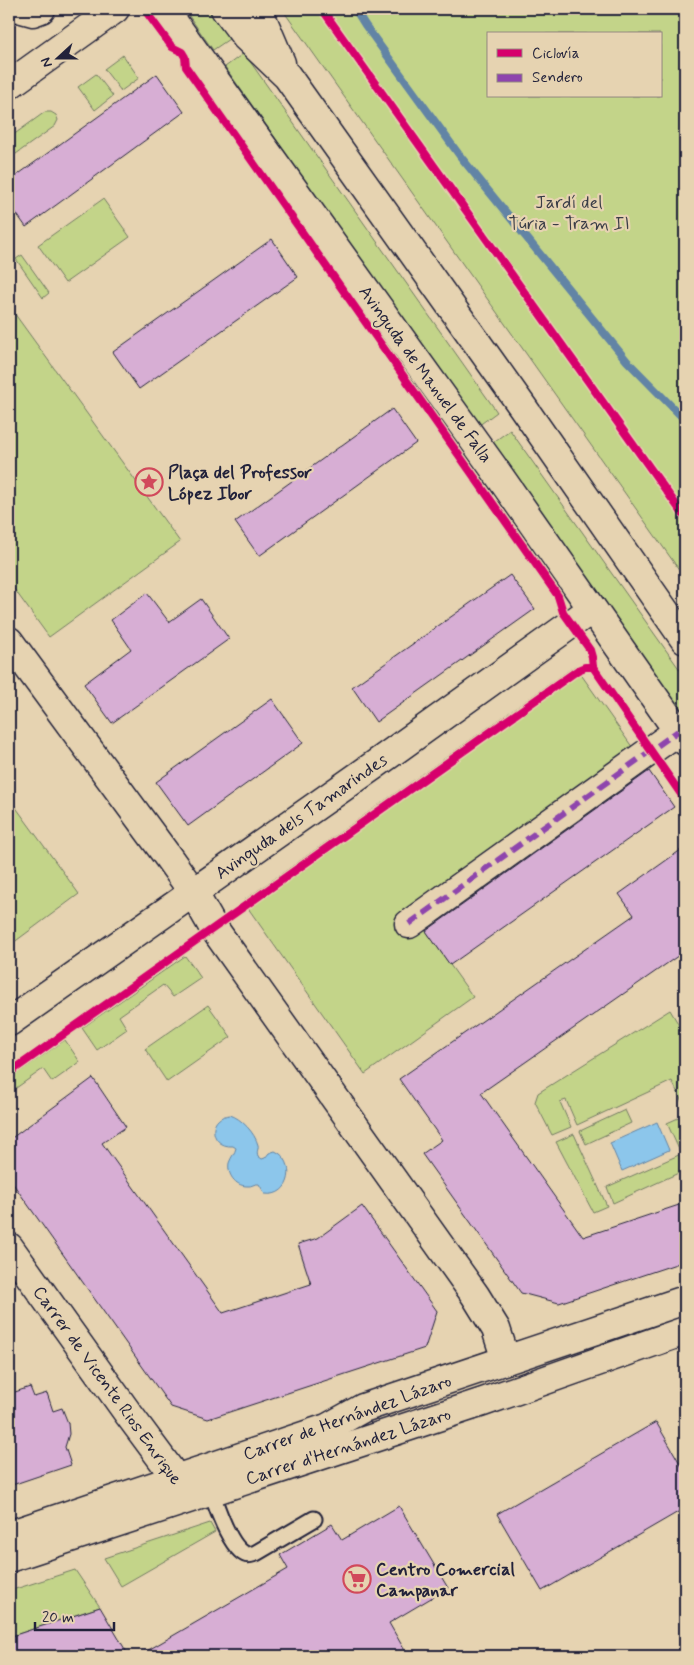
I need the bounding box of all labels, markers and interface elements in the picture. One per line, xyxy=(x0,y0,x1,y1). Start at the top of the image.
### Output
north arrow xyxy=(32,32,82,82)
legend xyxy=(487,32,662,98)
text: Ciclovía xyxy=(532,44,580,64)
text: N xyxy=(37,55,57,70)
text: Sendero xyxy=(532,68,583,88)
park label: Jardí del Túria - Tram II xyxy=(508,191,630,236)
street label: Avinguda de Manuel de Falla xyxy=(352,281,498,469)
place label: Plaça del Professor López Ibor xyxy=(168,461,312,506)
place icon: Plaça del Professor López Ibor xyxy=(134,467,164,497)
street label: Avinguda dels Tamarindes xyxy=(211,748,393,886)
street label: Carrer de Vicente Rios Enrique xyxy=(27,1281,188,1490)
street label: Carrer de Hernández Lázaro xyxy=(240,1369,455,1467)
street label: Carrer d'Hernández Lázaro xyxy=(243,1402,454,1491)
place label: Centro Comercial Campanar xyxy=(376,1558,516,1603)
supermarket icon: Centro Comercial Campanar xyxy=(342,1564,372,1594)
scale bar xyxy=(35,1600,114,1632)
text: 20 m xyxy=(42,1608,74,1628)

